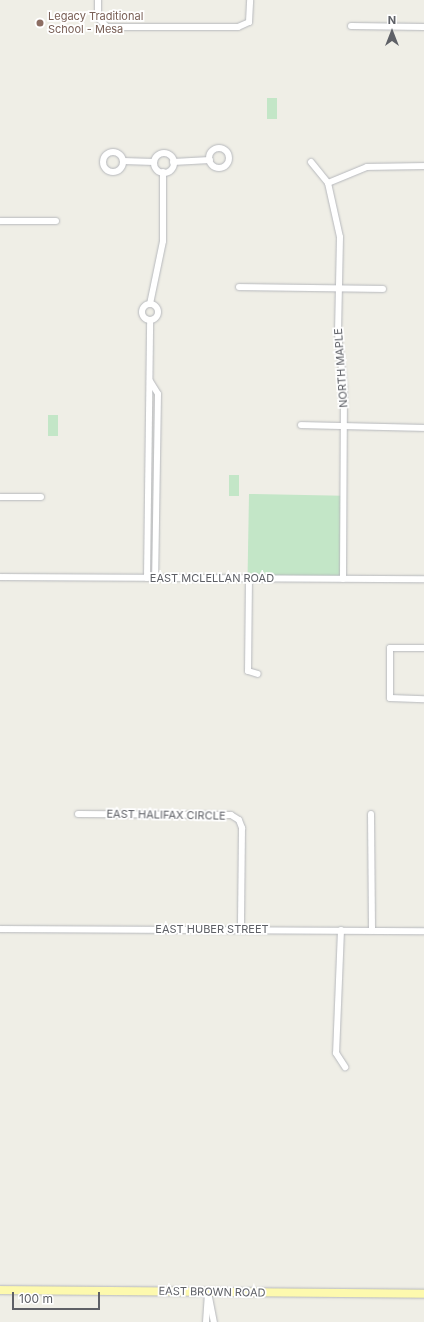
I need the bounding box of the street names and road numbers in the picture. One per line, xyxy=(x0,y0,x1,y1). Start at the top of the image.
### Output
street label: NORTH MAPLE xyxy=(332,328,350,408)
street label: EAST MCLELLAN ROAD xyxy=(150,571,274,585)
street label: EAST HALIFAX CIRCLE xyxy=(106,807,226,823)
street label: EAST HUBER STREET xyxy=(155,922,269,936)
street label: EAST BROWN ROAD xyxy=(158,1284,266,1300)

